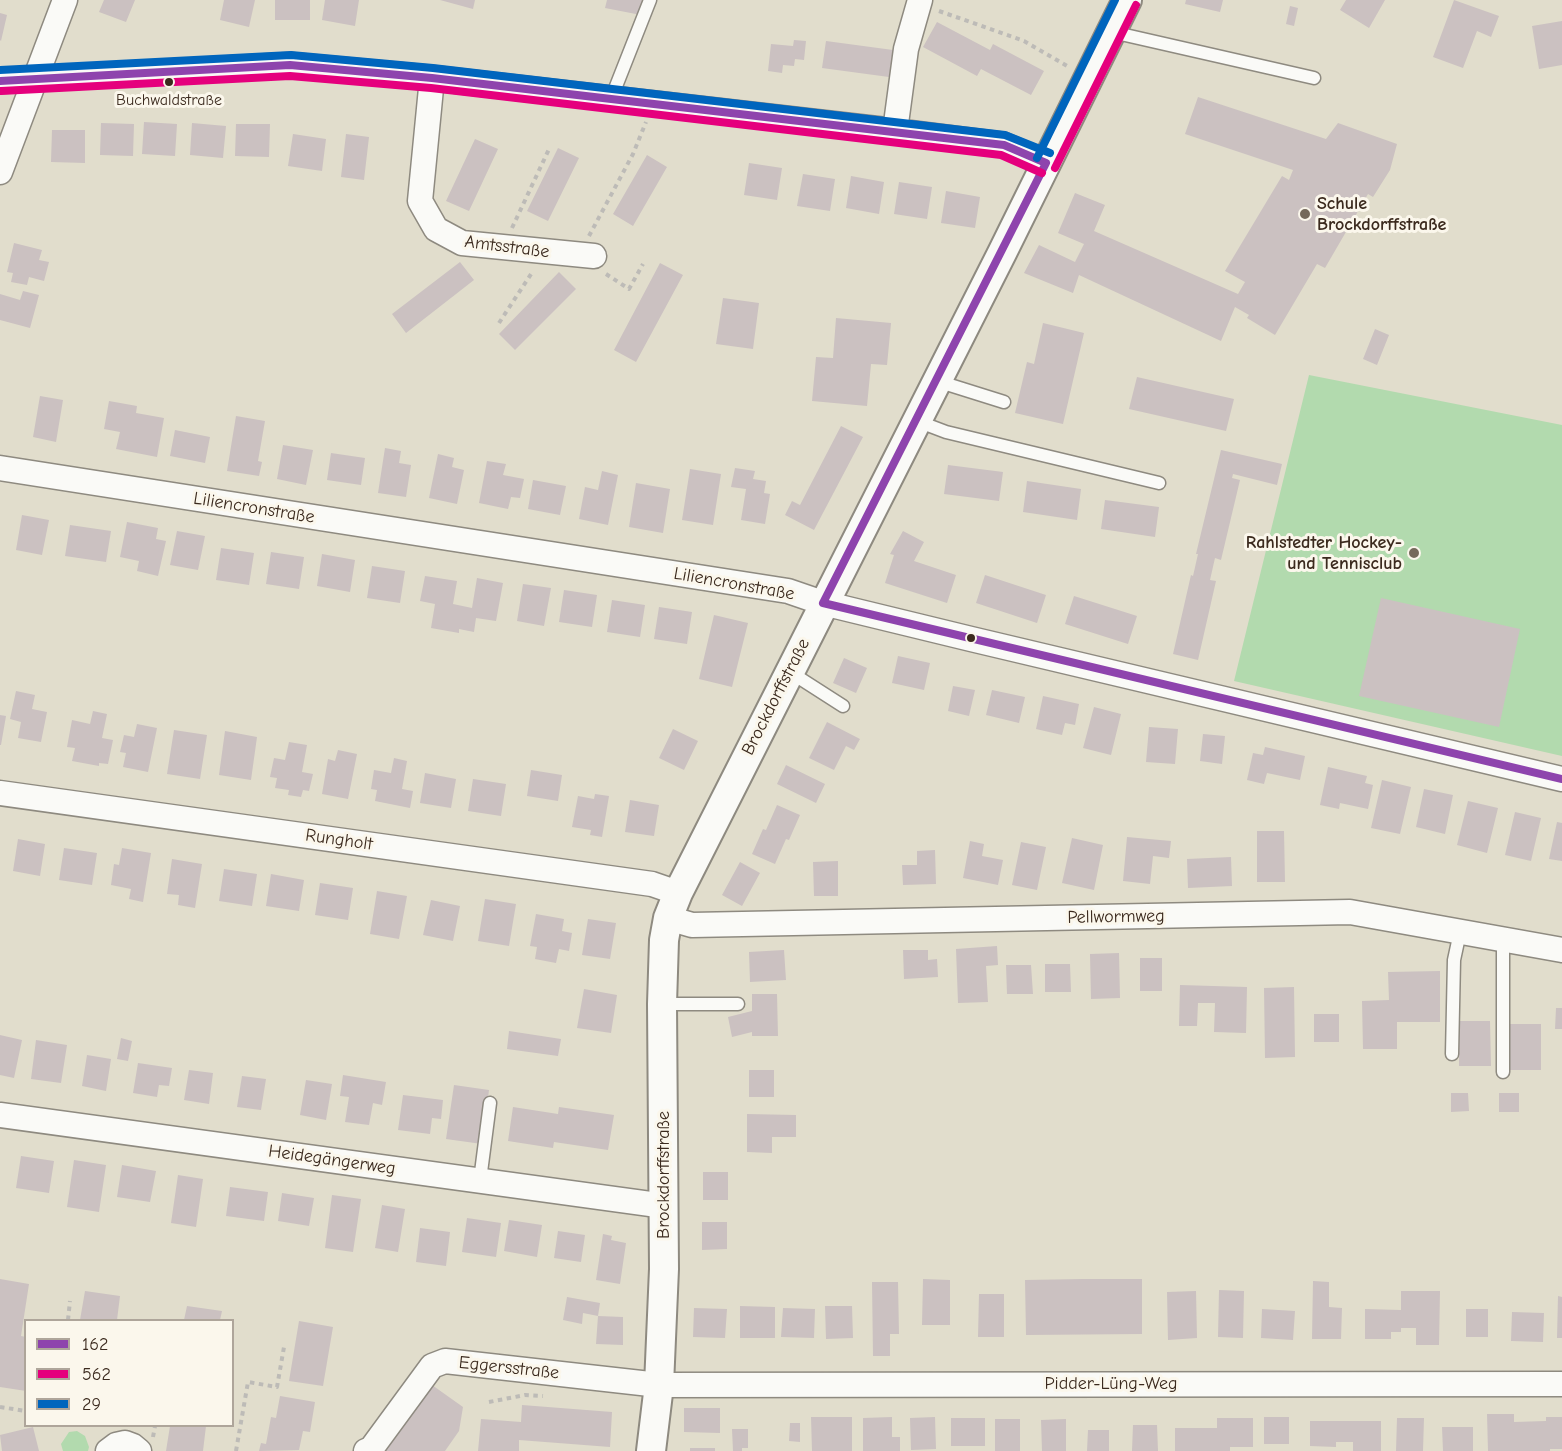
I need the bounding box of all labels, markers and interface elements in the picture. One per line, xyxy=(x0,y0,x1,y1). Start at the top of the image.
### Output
marker: Buchwaldstraße xyxy=(163,76,175,88)
place label: Buchwaldstraße xyxy=(116,90,222,110)
place label: Schule Brockdorffstraße xyxy=(1317,193,1446,236)
marker: Schule Brockdorffstraße xyxy=(1298,207,1312,221)
street label: Amtsstraße xyxy=(463,231,551,263)
street label: Liliencronstraße xyxy=(192,488,316,528)
place label: Rahlstedter Hockey- und Tennisclub xyxy=(1246,532,1402,574)
marker: Rahlstedter Hockey- und Tennisclub xyxy=(1407,546,1421,560)
street label: Liliencronstraße xyxy=(672,563,796,605)
unlabelled marker xyxy=(965,632,977,644)
street label: Brockdorffstraße xyxy=(737,635,815,759)
street label: Rungholt xyxy=(304,825,374,855)
street label: Pellwormweg xyxy=(1067,905,1165,929)
street label: Brockdorffstraße xyxy=(653,1111,675,1239)
street label: Heidegängerweg xyxy=(267,1140,397,1180)
legend xyxy=(24,1319,234,1427)
text: 162 xyxy=(82,1334,108,1355)
street label: Eggersstraße xyxy=(458,1352,560,1384)
text: 562 xyxy=(82,1364,111,1385)
street label: Pidder-Lüng-Weg xyxy=(1044,1373,1178,1395)
text: 29 xyxy=(82,1394,101,1415)

